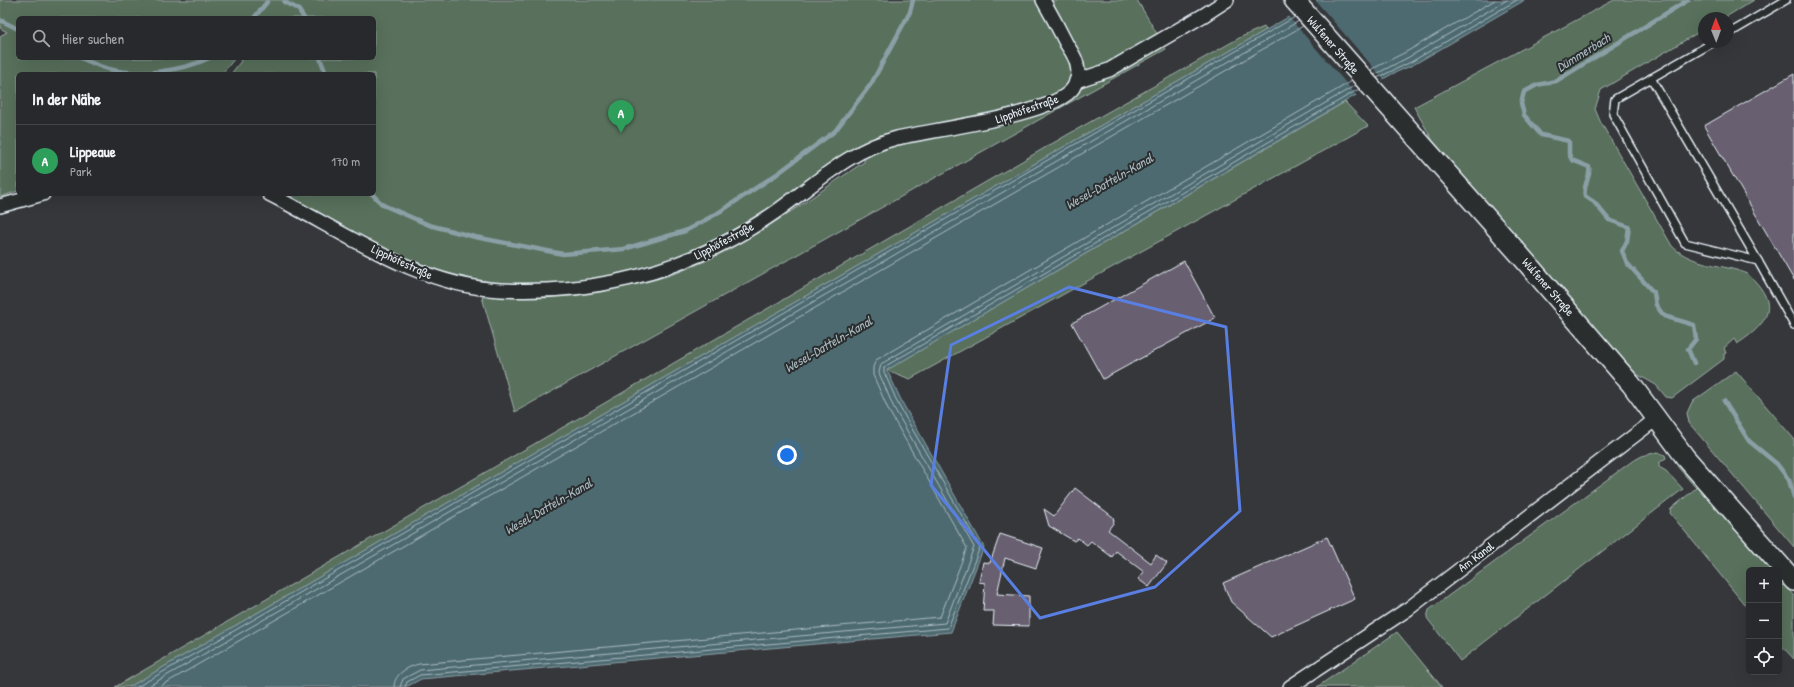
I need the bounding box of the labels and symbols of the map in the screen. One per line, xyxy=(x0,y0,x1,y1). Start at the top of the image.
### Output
street label: Wulfener Straße xyxy=(1303,12,1364,78)
north arrow xyxy=(1698,12,1734,48)
water label: Dümmerbach xyxy=(1553,28,1615,76)
street label: Lipphöfestraße xyxy=(993,90,1061,127)
pin: A xyxy=(608,100,634,133)
water label: Wesel-Datteln-Kanal xyxy=(1062,148,1157,213)
street label: Lipphöfestraße xyxy=(691,218,757,263)
street label: Lipphöfestraße xyxy=(369,240,436,283)
street label: Wulfener Straße xyxy=(1518,254,1579,320)
water label: Wesel-Datteln-Kanal xyxy=(781,311,876,376)
your location xyxy=(777,445,797,465)
water label: Wesel-Datteln-Kanal xyxy=(501,473,596,538)
street label: Am Kanal xyxy=(1454,537,1498,576)

